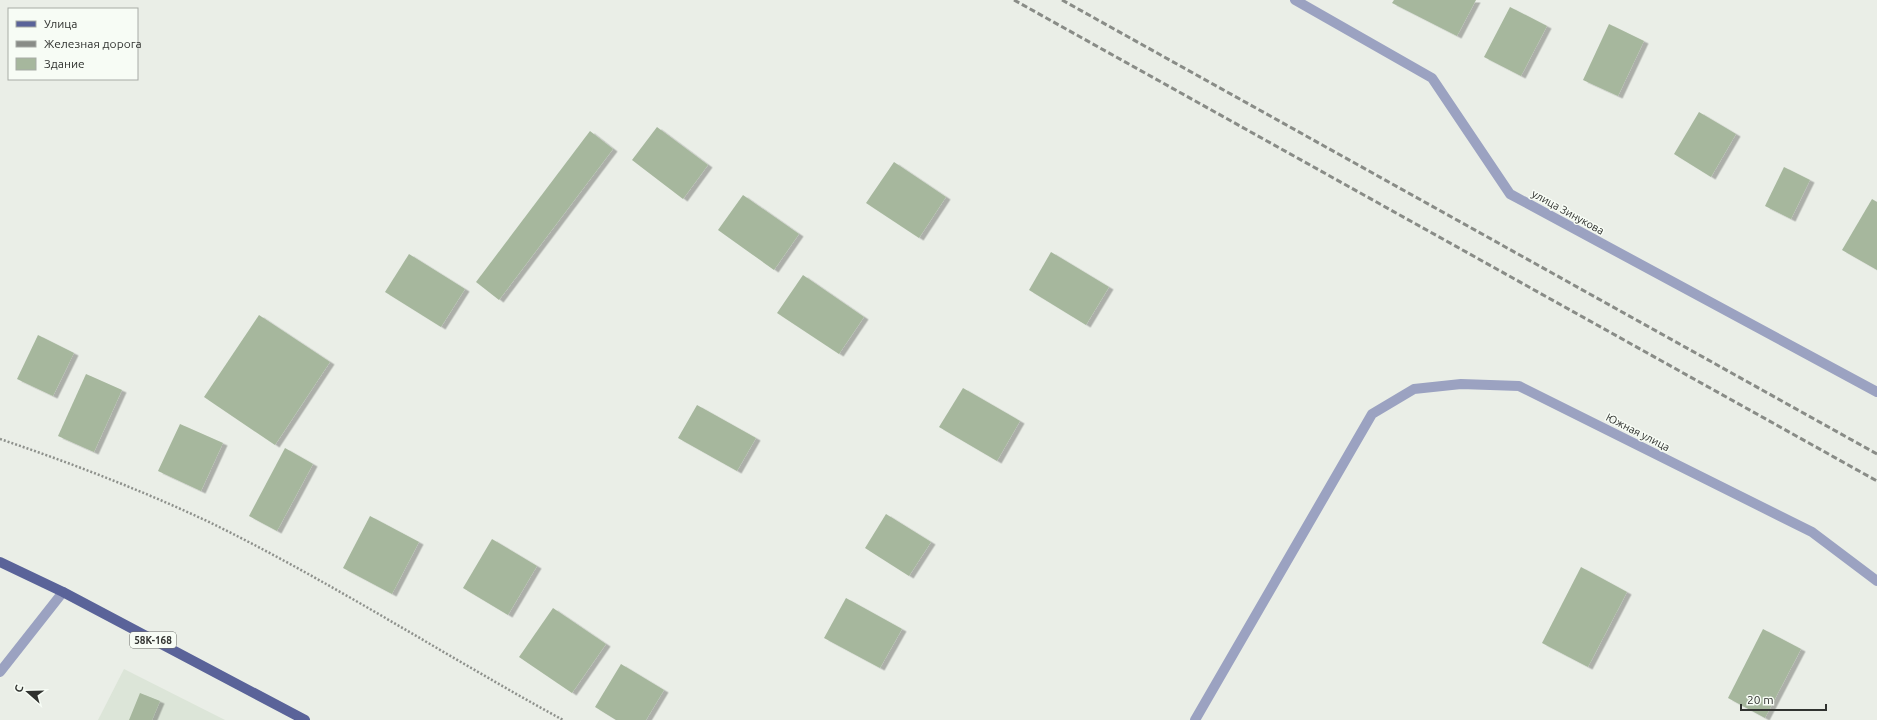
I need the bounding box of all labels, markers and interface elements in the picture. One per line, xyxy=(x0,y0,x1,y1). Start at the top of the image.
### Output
legend xyxy=(8,8,138,80)
text: Улица xyxy=(44,17,77,30)
text: Железная дорога xyxy=(44,37,142,50)
text: Здание xyxy=(44,57,85,70)
street label: улица Зинукова xyxy=(1530,187,1606,237)
street label: Южная улица xyxy=(1604,411,1672,453)
road number: 58К-168 xyxy=(130,632,176,648)
north arrow xyxy=(8,672,48,712)
text: С xyxy=(12,683,25,694)
scale bar xyxy=(1741,686,1826,712)
text: 20 m xyxy=(1747,693,1774,706)

